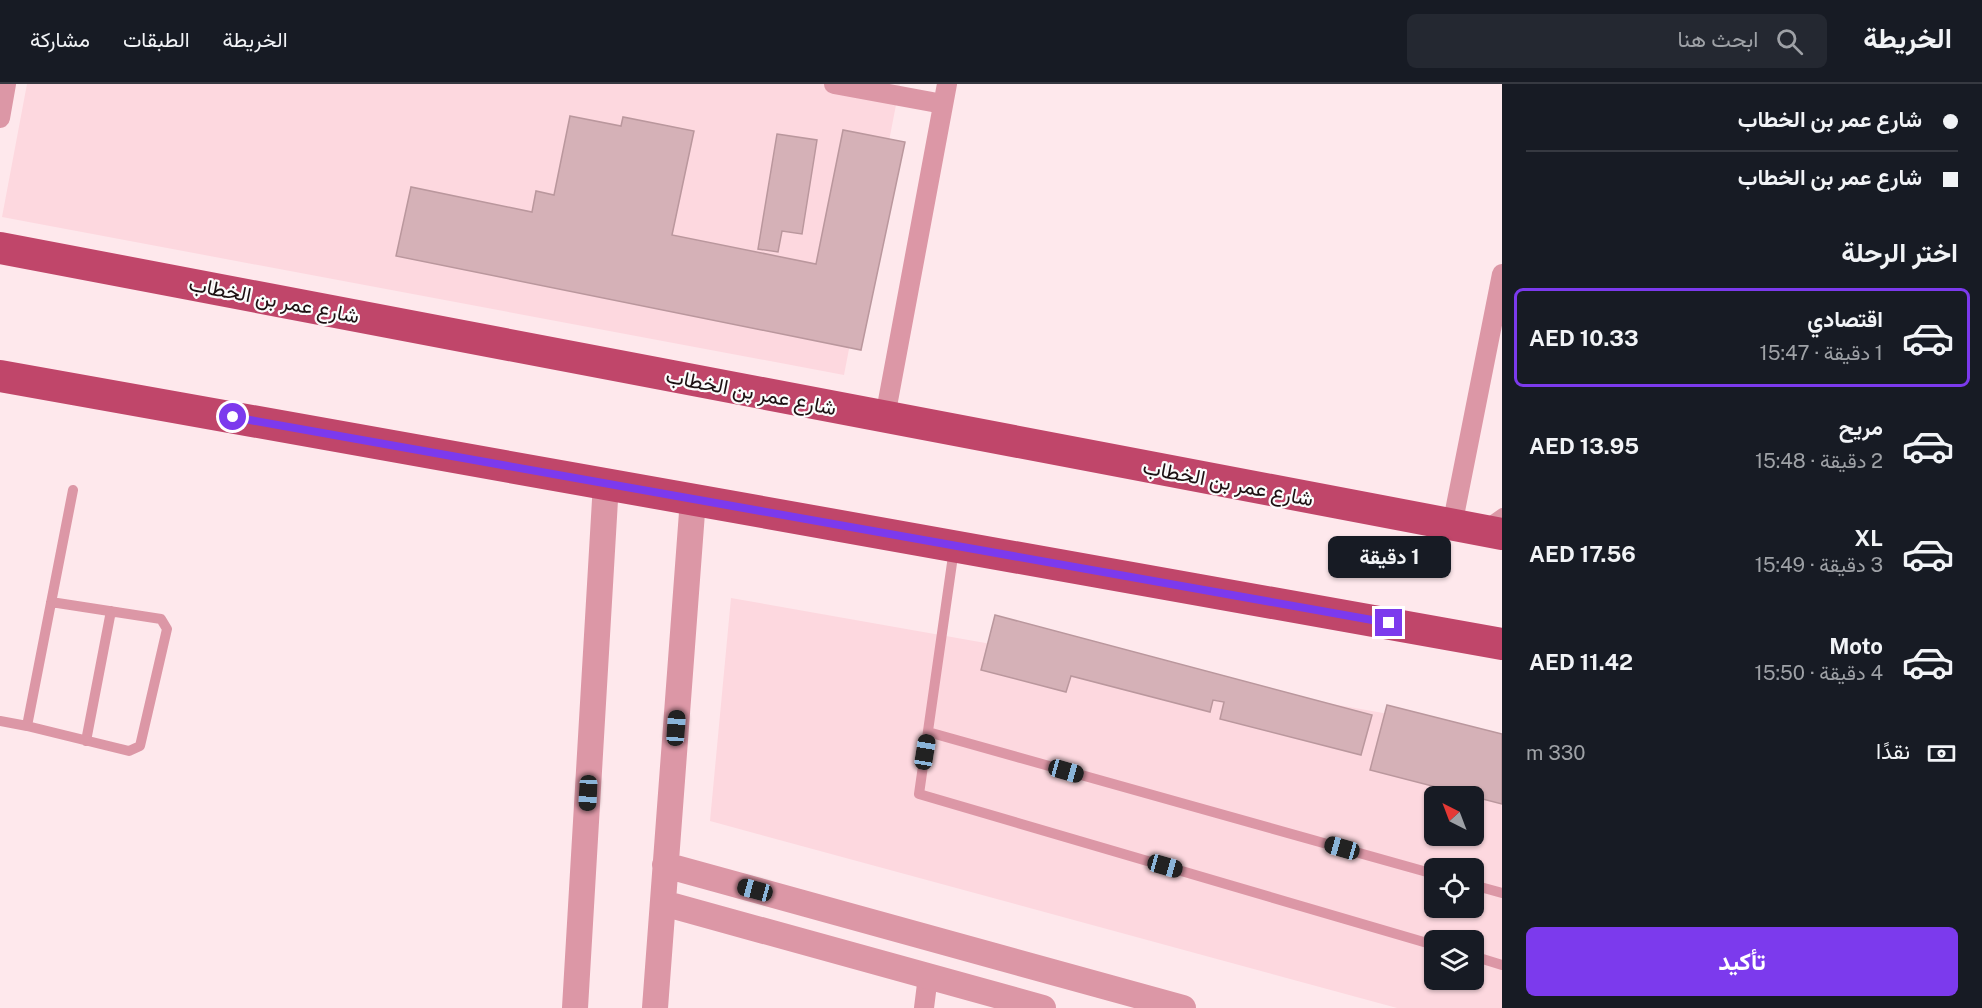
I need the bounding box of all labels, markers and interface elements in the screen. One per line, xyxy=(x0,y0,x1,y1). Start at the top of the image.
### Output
search box xyxy=(1407,14,1827,68)
text: الخريطة xyxy=(1863,21,1952,54)
icon: search xyxy=(1773,25,1806,58)
text: ابحث هنا xyxy=(1678,26,1758,52)
text: مشاركة xyxy=(30,27,90,52)
text: الطبقات xyxy=(123,27,190,52)
text: الخريطة xyxy=(223,27,288,52)
text: شارع عمر بن الخطاب xyxy=(1738,106,1922,132)
text: شارع عمر بن الخطاب xyxy=(1738,164,1922,190)
text: اختر الرحلة xyxy=(1841,236,1958,268)
street label: شارع عمر بن الخطاب xyxy=(186,271,362,330)
text: اقتصادي xyxy=(1807,306,1883,332)
icon: car xyxy=(1901,311,1955,365)
text: AED 10.33 xyxy=(1529,325,1639,351)
text: 1 دقيقة · 15:47 xyxy=(1760,341,1883,365)
street label: شارع عمر بن الخطاب xyxy=(663,363,839,422)
route start xyxy=(219,403,246,430)
text: مريح xyxy=(1839,414,1883,440)
icon: car xyxy=(1901,419,1955,473)
text: AED 13.95 xyxy=(1529,433,1639,459)
text: 2 دقيقة · 15:48 xyxy=(1755,449,1883,473)
street label: شارع عمر بن الخطاب xyxy=(1140,454,1316,513)
text: XL xyxy=(1855,525,1883,551)
icon: car xyxy=(1901,527,1955,581)
callout: 1 دقيقة xyxy=(1328,536,1450,578)
text: AED 17.56 xyxy=(1529,541,1636,567)
text: 1 دقيقة xyxy=(1359,545,1420,569)
text: 3 دقيقة · 15:49 xyxy=(1755,553,1883,577)
route end xyxy=(1375,609,1402,636)
text: Moto xyxy=(1829,633,1883,659)
icon: car xyxy=(1901,635,1955,689)
text: AED 11.42 xyxy=(1529,649,1633,675)
text: 4 دقيقة · 15:50 xyxy=(1755,661,1883,685)
car xyxy=(666,709,686,747)
car xyxy=(913,733,937,771)
icon: cash xyxy=(1925,737,1958,770)
text: نقدًا xyxy=(1876,738,1910,764)
text: 330 m xyxy=(1526,741,1585,765)
car xyxy=(1046,757,1086,785)
car xyxy=(578,775,598,811)
north arrow xyxy=(1424,786,1484,846)
map controls xyxy=(1424,786,1484,990)
car xyxy=(1322,834,1362,862)
car xyxy=(1145,852,1185,880)
button: locate xyxy=(1424,858,1484,918)
car xyxy=(735,877,775,903)
button: تأكيد xyxy=(1526,927,1958,996)
button: layers xyxy=(1424,930,1484,990)

